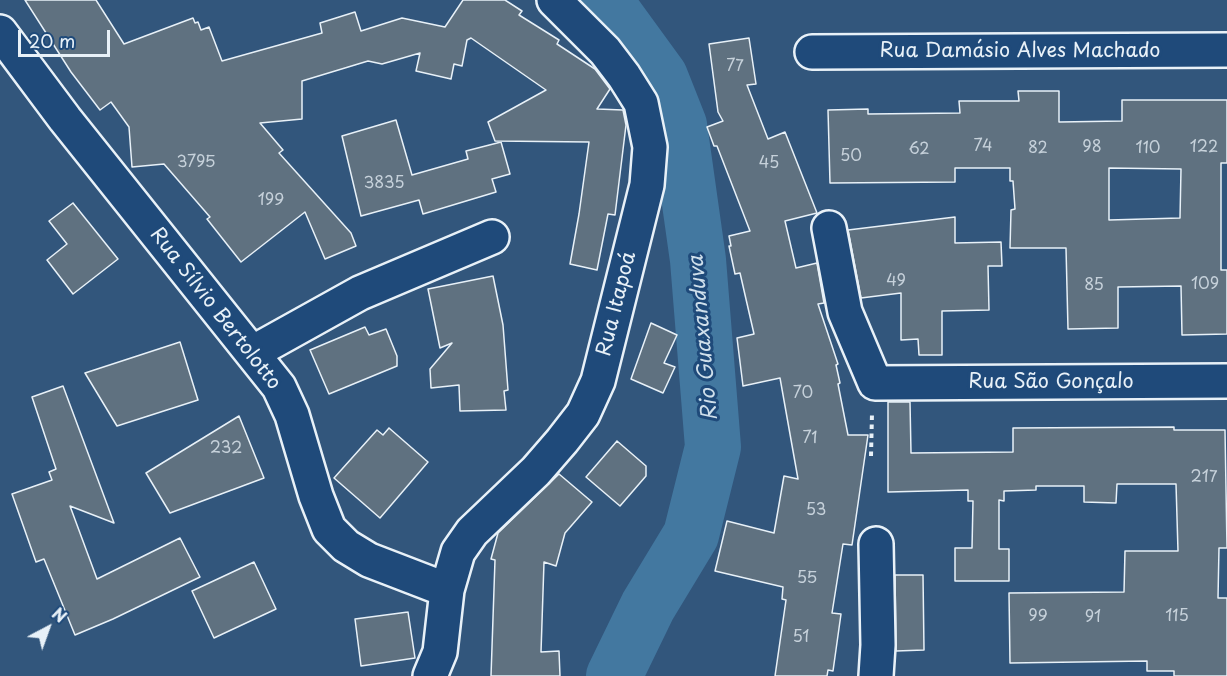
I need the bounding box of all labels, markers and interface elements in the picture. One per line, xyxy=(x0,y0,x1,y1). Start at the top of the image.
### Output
scale bar xyxy=(21,18,112,56)
text: 20 m xyxy=(29,27,75,54)
street label: Rua Damásio Alves Machado xyxy=(880,39,1160,63)
house number: 77 xyxy=(726,57,744,77)
house number: 74 xyxy=(974,137,992,157)
house number: 98 xyxy=(1082,138,1102,158)
house number: 122 xyxy=(1190,138,1218,158)
house number: 82 xyxy=(1028,139,1048,159)
house number: 110 xyxy=(1135,139,1161,159)
house number: 62 xyxy=(908,140,930,160)
house number: 50 xyxy=(840,147,862,167)
house number: 3795 xyxy=(176,153,216,173)
house number: 45 xyxy=(759,154,779,174)
house number: 3835 xyxy=(363,174,405,194)
house number: 199 xyxy=(258,191,284,211)
street label: Rua Sílvio Bertolotto xyxy=(144,223,286,395)
street label: Rua Itapoá xyxy=(592,249,642,359)
water label: Rio Guaxanduva xyxy=(684,254,724,422)
house number: 49 xyxy=(886,272,906,292)
house number: 109 xyxy=(1191,275,1219,295)
house number: 85 xyxy=(1084,276,1104,296)
street label: Rua São Gonçalo xyxy=(968,370,1134,394)
house number: 70 xyxy=(793,384,813,404)
house number: 71 xyxy=(803,429,817,449)
house number: 232 xyxy=(210,439,242,459)
house number: 217 xyxy=(1190,468,1218,488)
house number: 53 xyxy=(806,501,826,521)
house number: 55 xyxy=(797,569,817,589)
north arrow xyxy=(18,598,78,658)
text: N xyxy=(47,601,72,628)
house number: 99 xyxy=(1028,607,1048,627)
house number: 115 xyxy=(1165,607,1189,627)
house number: 91 xyxy=(1085,608,1101,628)
house number: 51 xyxy=(792,628,810,648)

